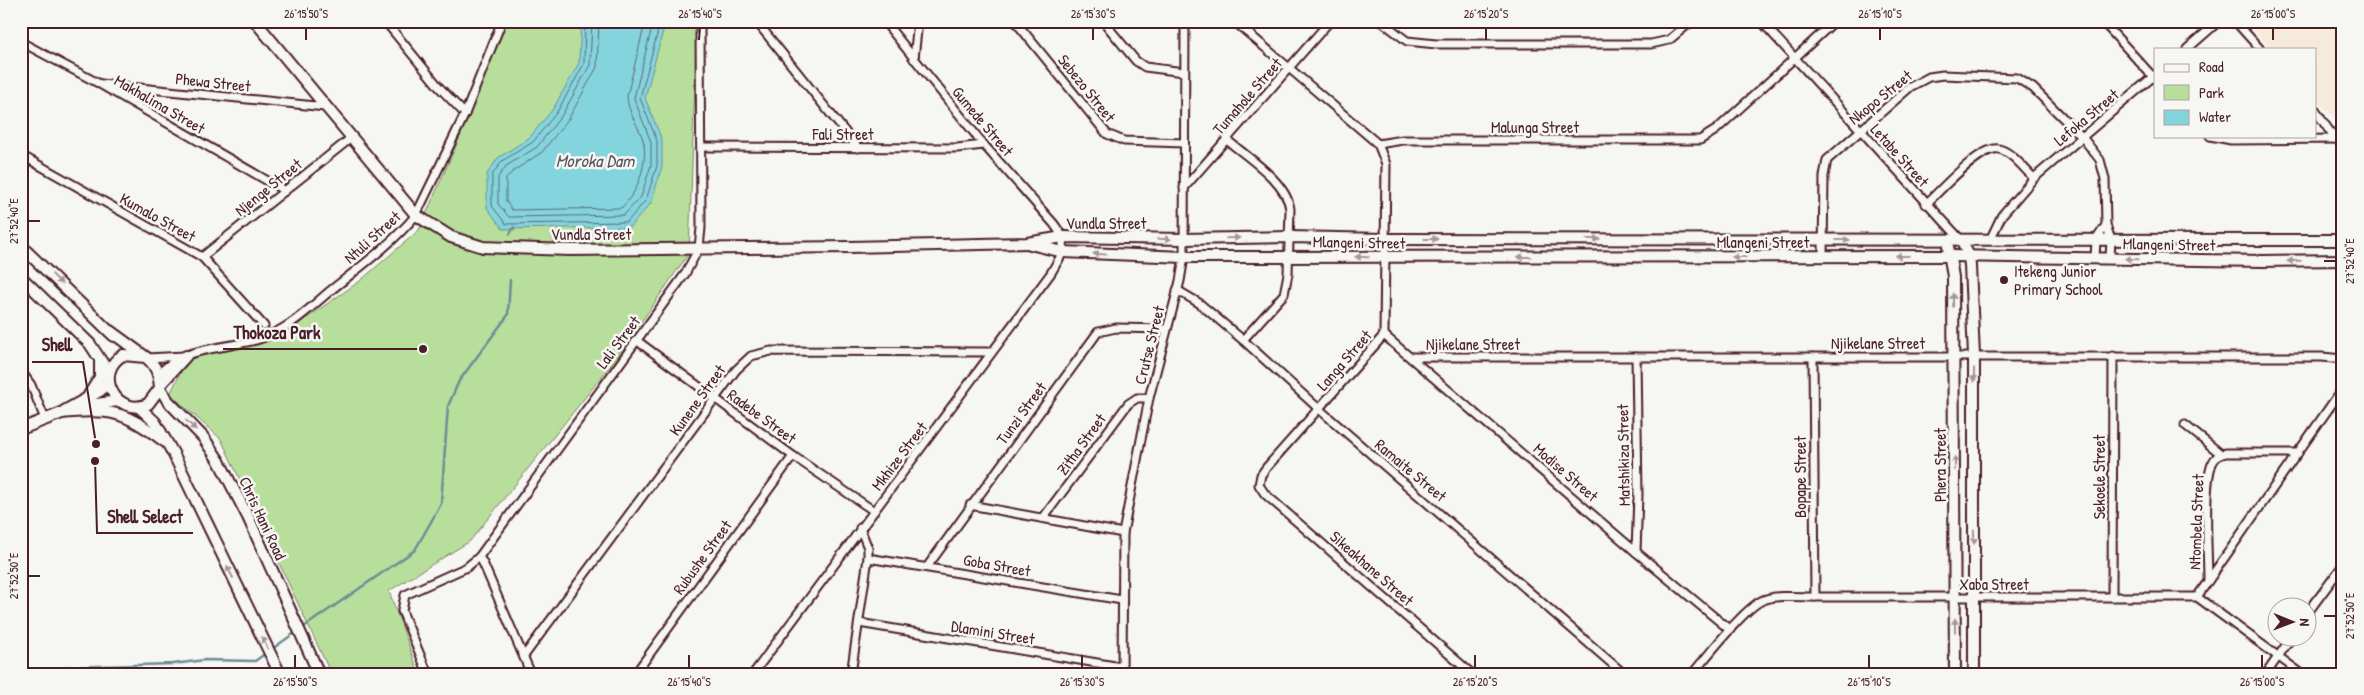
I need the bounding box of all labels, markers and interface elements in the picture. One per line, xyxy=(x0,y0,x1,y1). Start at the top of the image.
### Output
text: 26°15'50"S xyxy=(284,5,329,22)
text: 26°15'40"S xyxy=(678,5,722,22)
text: 26°15'30"S xyxy=(1071,5,1116,22)
text: 26°15'20"S xyxy=(1464,5,1509,22)
text: 26°15'10"S xyxy=(1858,5,1902,22)
text: 26°15'00"S xyxy=(2251,5,2296,22)
legend xyxy=(2154,48,2316,138)
street label: Sebezo Street xyxy=(1053,50,1121,127)
street label: Tumahole Street xyxy=(1207,52,1287,139)
text: Road xyxy=(2199,56,2224,77)
street label: Nkopo Street xyxy=(1844,64,1917,129)
street label: Phewa Street xyxy=(174,67,252,97)
street label: Makhalima Street xyxy=(111,69,210,139)
street label: Gumede Street xyxy=(947,81,1019,161)
text: Park xyxy=(2199,82,2224,103)
street label: Lefoka Street xyxy=(2049,83,2123,151)
text: Water xyxy=(2199,106,2231,127)
street label: Malunga Street xyxy=(1491,116,1579,138)
street label: Letabe Street xyxy=(1866,119,1935,192)
street label: Fali Street xyxy=(811,123,874,145)
water label: Moroka Dam xyxy=(556,148,635,173)
street label: Njenge Street xyxy=(230,153,307,221)
street label: Kumalo Street xyxy=(116,187,200,247)
text: 27°52'40"E xyxy=(5,197,22,244)
street label: Ntuli Street xyxy=(339,205,405,268)
street label: Vundla Street xyxy=(1066,212,1147,234)
street label: Vundla Street xyxy=(551,223,632,245)
street label: Mlangeni Street xyxy=(1313,230,1406,254)
street label: Mlangeni Street xyxy=(1717,231,1810,253)
street label: Mlangeni Street xyxy=(2123,232,2216,256)
one-way arrow xyxy=(1225,234,1241,242)
one-way arrow xyxy=(1156,235,1172,243)
one-way arrow xyxy=(1423,235,1439,243)
one-way arrow xyxy=(1585,235,1601,243)
one-way arrow xyxy=(1835,236,1851,244)
text: 27°52'40"E xyxy=(2341,237,2358,284)
one-way arrow xyxy=(1092,250,1108,258)
one-way arrow xyxy=(1894,252,1910,260)
one-way arrow xyxy=(1354,253,1370,261)
one-way arrow xyxy=(1516,253,1532,261)
one-way arrow xyxy=(1731,253,1747,261)
one-way arrow xyxy=(2123,254,2139,262)
one-way arrow xyxy=(2286,257,2302,265)
place label: Itekeng Junior Primary School xyxy=(2014,260,2103,300)
one-way arrow xyxy=(51,273,63,285)
marker: Itekeng Junior Primary School xyxy=(1998,274,2010,286)
one-way arrow xyxy=(1949,292,1957,308)
street label: Crutse Street xyxy=(1129,303,1170,387)
street label: Lali Street xyxy=(591,311,645,373)
callout: Thokoza Park xyxy=(223,316,330,349)
text: Thokoza Park xyxy=(233,320,321,345)
street label: Langa Street xyxy=(1311,325,1377,395)
callout: Shell xyxy=(32,329,83,362)
text: Shell xyxy=(42,332,74,357)
street label: Njikelane Street xyxy=(1831,332,1925,354)
street label: Njikelane Street xyxy=(1426,333,1520,355)
street label: Kunene Street xyxy=(664,360,731,440)
one-way arrow xyxy=(1970,367,1978,383)
street label: Tunzi Street xyxy=(991,377,1051,449)
street label: Radebe Street xyxy=(723,384,801,449)
street label: Matshikiza Street xyxy=(1611,403,1635,506)
street label: Zitha Street xyxy=(1051,408,1111,479)
street label: Mkhize Street xyxy=(866,417,932,495)
one-way arrow xyxy=(184,419,196,431)
street label: Phera Street xyxy=(1929,427,1951,502)
street label: Ramaite Street xyxy=(1371,434,1452,507)
street label: Sekoele Street xyxy=(2088,434,2110,519)
street label: Bopape Street xyxy=(1789,436,1811,518)
street label: Modise Street xyxy=(1529,438,1603,507)
one-way arrow xyxy=(1951,454,1959,470)
street label: Chris Hani Road xyxy=(234,473,292,563)
street label: Ntombela Street xyxy=(2183,473,2209,570)
callout: Shell Select xyxy=(97,500,193,533)
text: Shell Select xyxy=(107,504,184,529)
street label: Rubushe Street xyxy=(668,515,737,599)
street label: Sikeakhane Street xyxy=(1325,525,1419,611)
one-way arrow xyxy=(1970,530,1978,546)
street label: Goba Street xyxy=(962,548,1033,582)
text: 27°52'50"E xyxy=(5,552,22,599)
one-way arrow xyxy=(226,564,235,579)
street label: Xaba Street xyxy=(1959,573,2029,595)
text: 27°52'50"E xyxy=(2341,592,2358,639)
north arrow xyxy=(2266,598,2316,648)
street label: Dlamini Street xyxy=(950,615,1037,650)
one-way arrow xyxy=(1951,617,1959,633)
text: N xyxy=(2296,618,2315,627)
one-way arrow xyxy=(261,636,269,650)
text: 26°15'50"S xyxy=(273,673,318,690)
text: 26°15'40"S xyxy=(667,673,711,690)
text: 26°15'30"S xyxy=(1060,673,1105,690)
text: 26°15'20"S xyxy=(1453,673,1498,690)
text: 26°15'10"S xyxy=(1847,673,1891,690)
text: 26°15'00"S xyxy=(2240,673,2285,690)

